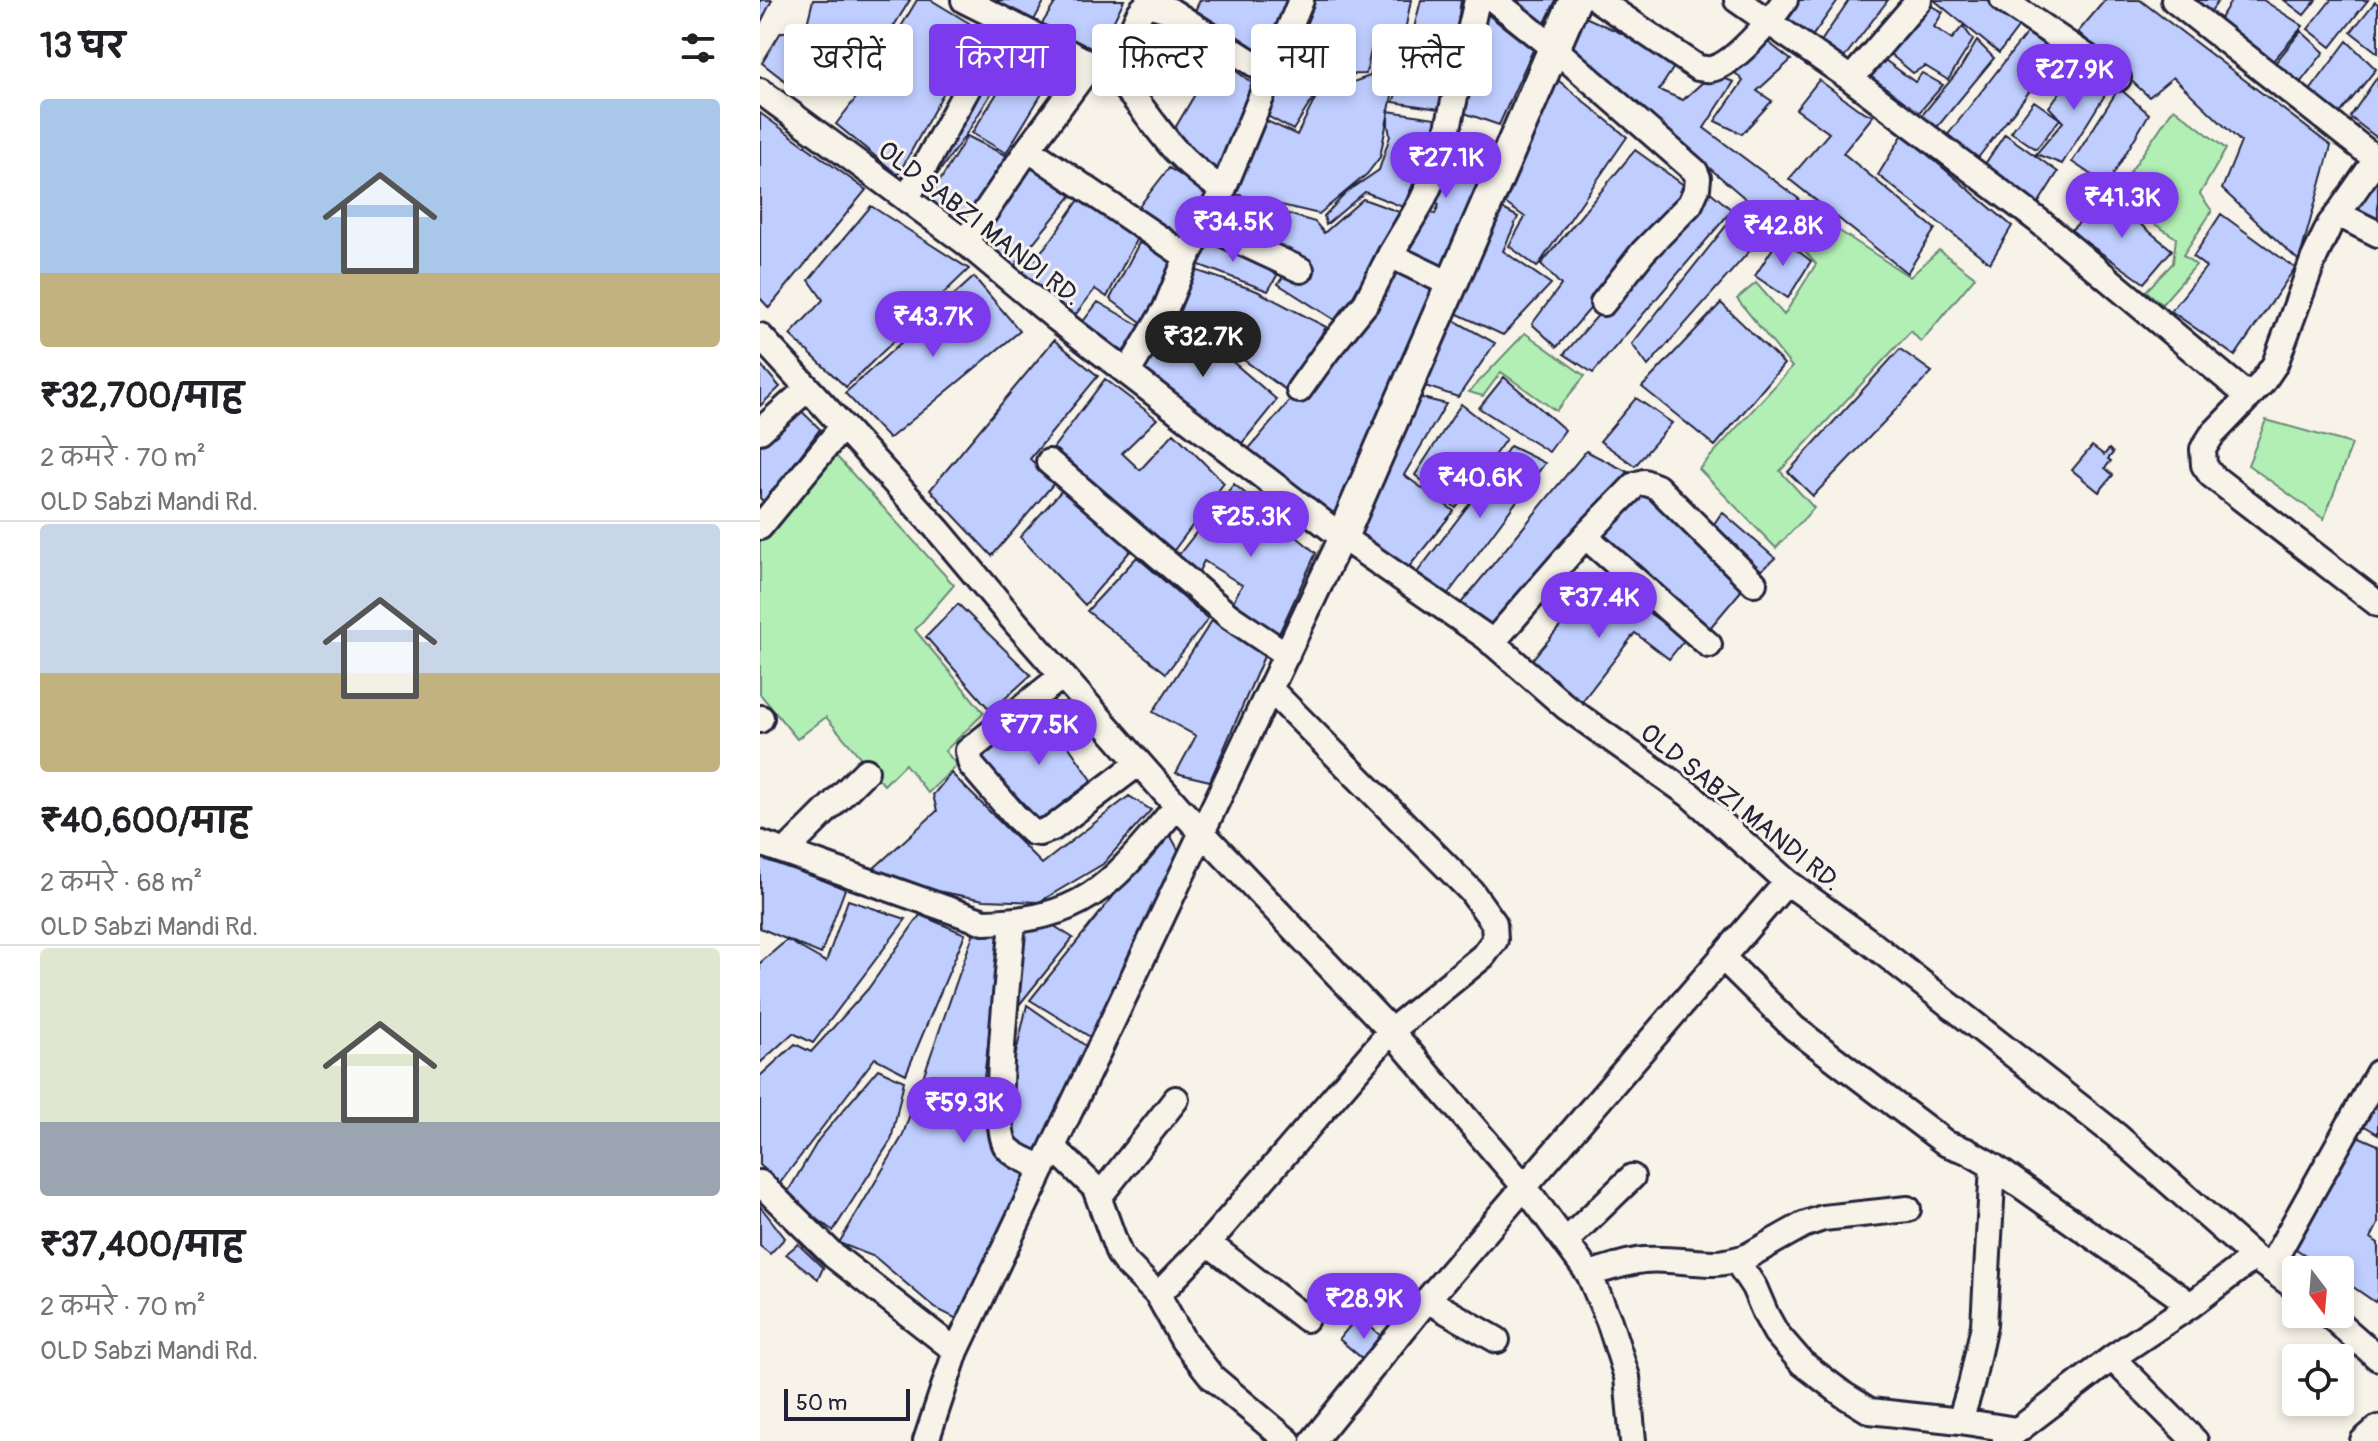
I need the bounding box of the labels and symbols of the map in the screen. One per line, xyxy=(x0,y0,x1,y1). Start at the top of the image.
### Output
pin: ₹27.9K xyxy=(2009,44,2139,112)
pin: ₹27.1K xyxy=(1381,132,1511,200)
street label: OLD SABZI MANDI RD. xyxy=(871,134,1087,313)
pin: ₹41.3K xyxy=(2057,172,2187,240)
pin: ₹34.5K xyxy=(1168,196,1298,264)
pin: ₹42.8K xyxy=(1718,200,1848,268)
pin: ₹43.7K xyxy=(868,291,998,359)
pin: ₹32.7K xyxy=(1138,311,1268,379)
pin: ₹40.6K xyxy=(1415,452,1545,520)
pin: ₹25.3K xyxy=(1186,491,1316,559)
pin: ₹37.4K xyxy=(1534,572,1664,640)
pin: ₹77.5K xyxy=(974,699,1104,767)
street label: OLD SABZI MANDI RD. xyxy=(1633,717,1847,899)
pin: ₹59.3K xyxy=(899,1077,1029,1145)
north arrow xyxy=(2282,1256,2354,1328)
pin: ₹28.9K xyxy=(1299,1273,1429,1341)
scale bar xyxy=(784,1385,910,1421)

